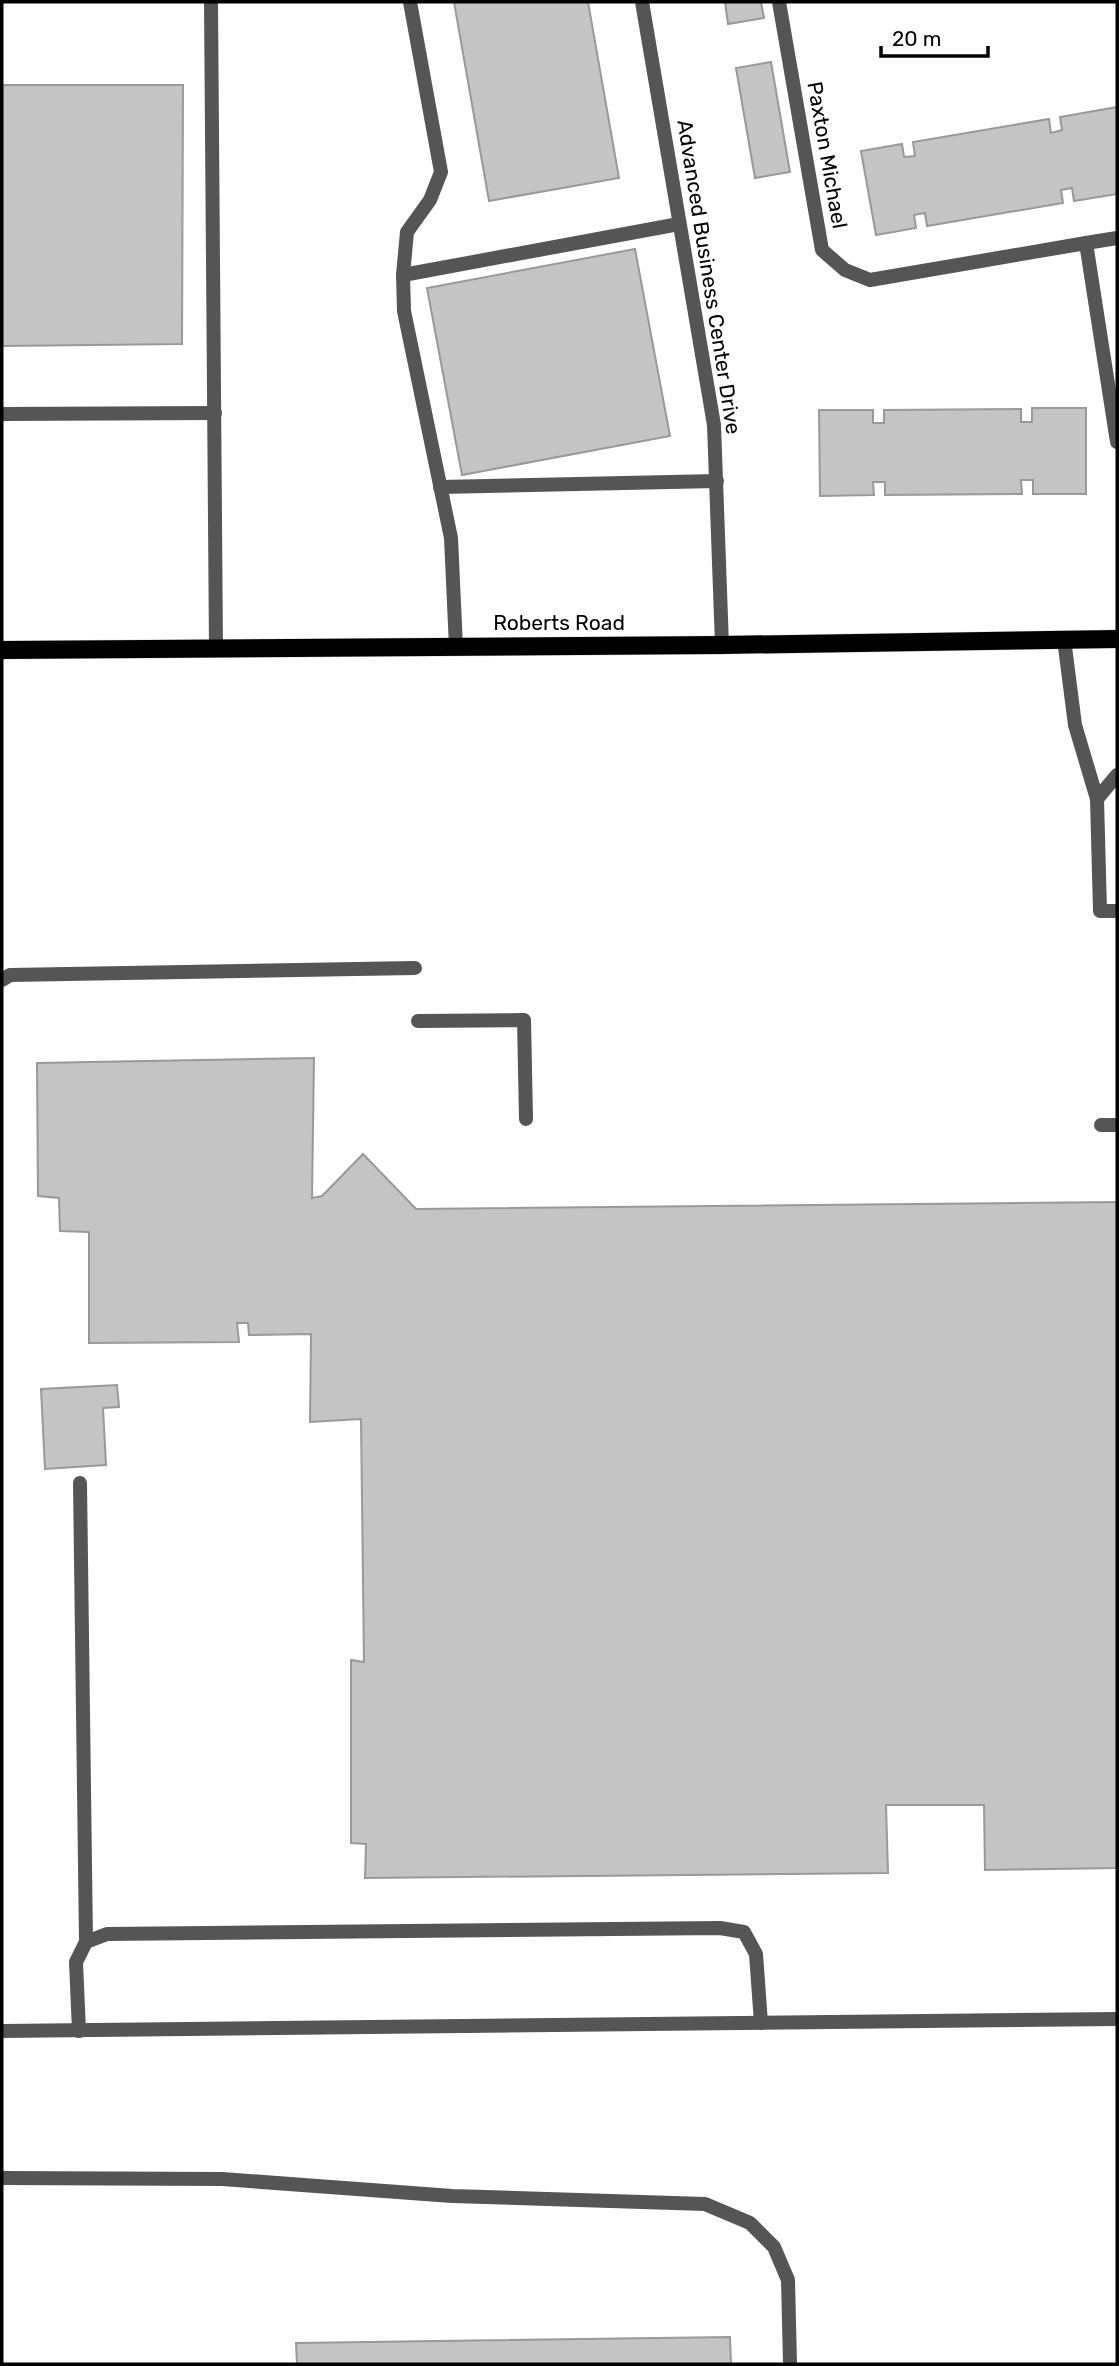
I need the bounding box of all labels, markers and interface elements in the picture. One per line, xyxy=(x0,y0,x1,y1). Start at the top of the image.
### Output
scale bar xyxy=(881,14,988,58)
text: 20 m xyxy=(892,26,941,51)
street label: Paxton Michael xyxy=(802,79,853,230)
street label: Advanced Business Center Drive xyxy=(672,118,747,436)
street label: Roberts Road xyxy=(493,610,625,635)

